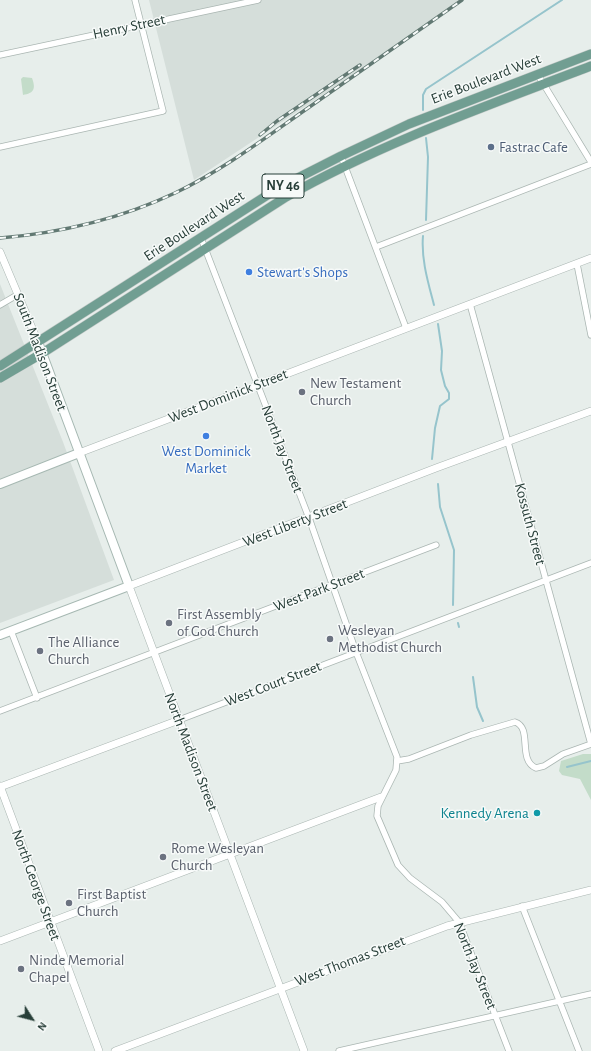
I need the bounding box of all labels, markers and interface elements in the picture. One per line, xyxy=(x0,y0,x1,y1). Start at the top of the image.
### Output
street label: Henry Street xyxy=(91,11,167,43)
street label: Erie Boulevard West xyxy=(428,50,544,108)
place label: Fastrac Cafe xyxy=(499,138,568,156)
marker: Fastrac Cafe xyxy=(486,142,496,152)
road number: NY 46 xyxy=(262,174,304,198)
street label: Erie Boulevard West xyxy=(140,187,248,265)
place label: Stewart's Shops xyxy=(257,263,348,281)
marker: Stewart's Shops xyxy=(244,267,254,277)
street label: South Madison Street xyxy=(9,290,71,414)
street label: West Dominick Street xyxy=(166,365,290,427)
place label: New Testament Church xyxy=(310,374,401,409)
marker: New Testament Church xyxy=(297,387,307,397)
street label: North Jay Street xyxy=(257,403,307,495)
marker: West Dominick Market xyxy=(201,431,211,441)
place label: West Dominick Market xyxy=(162,442,250,477)
street label: Kossuth Street xyxy=(510,481,550,567)
street label: West Liberty Street xyxy=(240,495,350,551)
street label: West Park Street xyxy=(271,564,367,616)
place label: First Assembly of God Church xyxy=(177,605,261,640)
marker: First Assembly of God Church xyxy=(164,618,174,628)
place label: Wesleyan Methodist Church xyxy=(338,621,442,656)
place label: The Alliance Church xyxy=(48,633,119,668)
marker: Wesleyan Methodist Church xyxy=(325,634,335,644)
marker: The Alliance Church xyxy=(35,646,45,656)
street label: West Court Street xyxy=(222,657,324,711)
street label: North Madison Street xyxy=(160,690,222,814)
place label: Kennedy Arena xyxy=(440,804,529,822)
marker: Kennedy Arena xyxy=(532,808,542,818)
street label: North George Street xyxy=(8,827,64,943)
place label: Rome Wesleyan Church xyxy=(171,839,264,874)
marker: Rome Wesleyan Church xyxy=(158,852,168,862)
place label: First Baptist Church xyxy=(77,885,146,920)
marker: First Baptist Church xyxy=(64,898,74,908)
street label: North Jay Street xyxy=(449,920,501,1012)
street label: West Thomas Street xyxy=(292,932,408,990)
place label: Ninde Memorial Chapel xyxy=(29,951,125,986)
marker: Ninde Memorial Chapel xyxy=(16,964,26,974)
north arrow xyxy=(12,999,52,1039)
text: N xyxy=(35,1020,49,1033)

